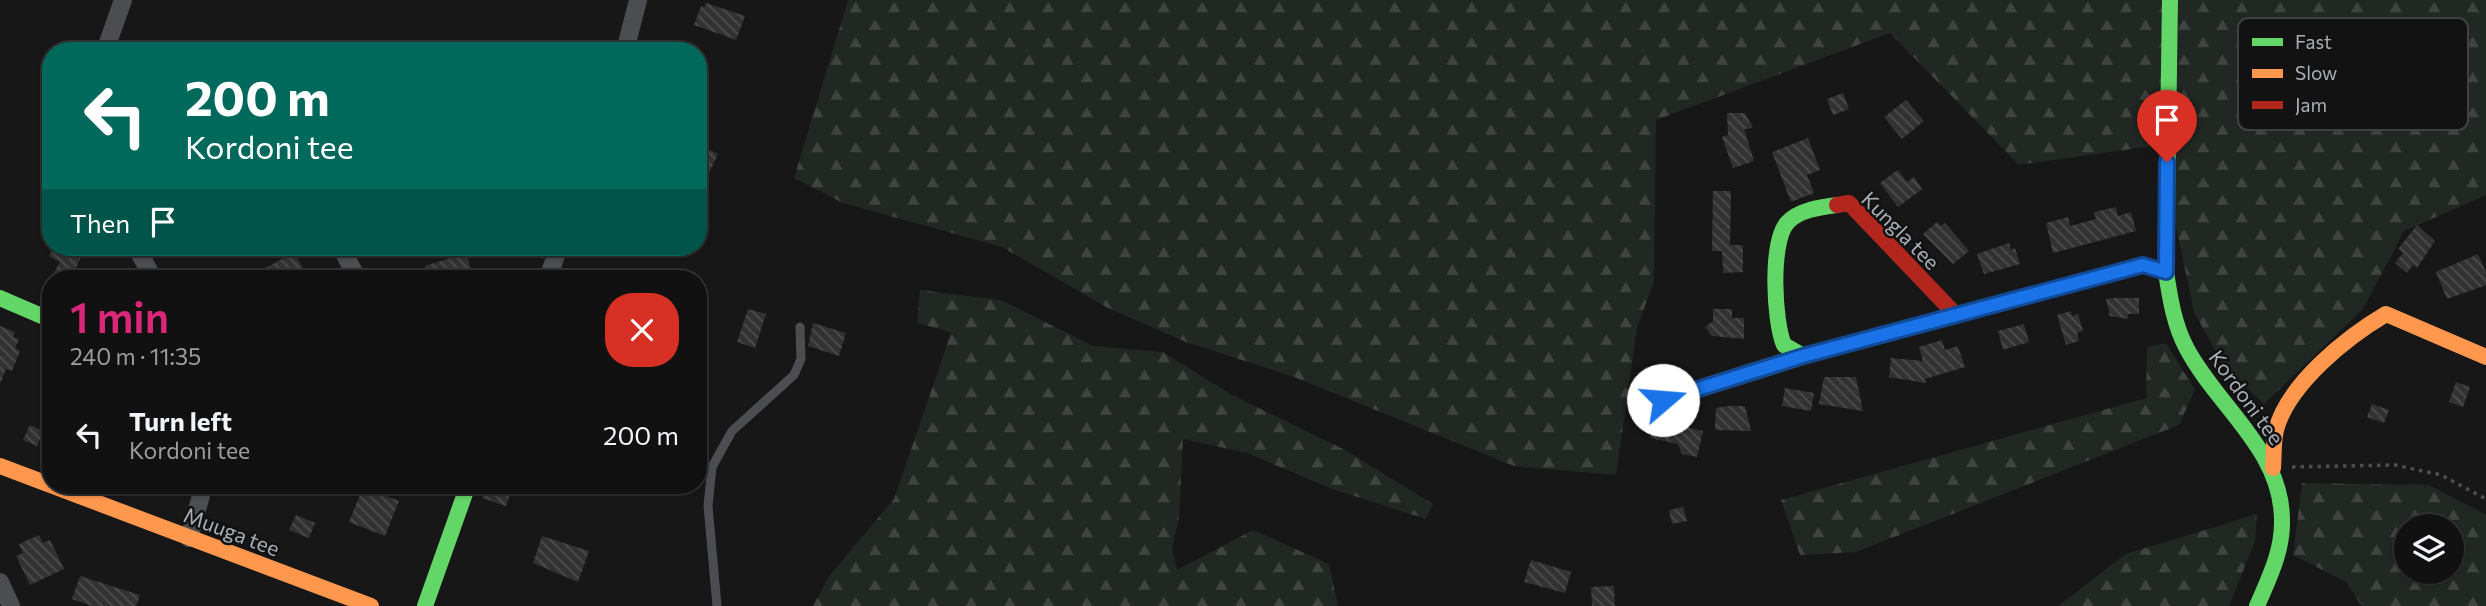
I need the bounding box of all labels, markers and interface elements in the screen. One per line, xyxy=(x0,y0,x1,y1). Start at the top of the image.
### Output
legend xyxy=(2238,18,2468,130)
text: Fast xyxy=(2295,30,2332,53)
text: Slow xyxy=(2295,61,2337,84)
text: 200 m xyxy=(185,66,330,126)
icon: left xyxy=(70,70,161,161)
pin xyxy=(2137,90,2197,162)
text: Jam xyxy=(2295,93,2327,116)
icon: arrive xyxy=(2148,101,2186,139)
text: Kordoni tee xyxy=(185,126,354,166)
street label: Kungla tee xyxy=(1857,186,1945,274)
icon: arrive xyxy=(144,203,182,241)
text: Then xyxy=(70,207,130,238)
text: 1 min xyxy=(70,290,169,342)
button: close xyxy=(605,293,679,367)
text: 240 m · 11:35 xyxy=(70,342,201,370)
street label: Kordoni tee xyxy=(2204,345,2290,449)
position arrow xyxy=(1626,363,1700,437)
text: Turn left xyxy=(129,405,232,436)
icon: left xyxy=(70,416,108,454)
text: 200 m xyxy=(603,419,679,450)
text: Kordoni tee xyxy=(129,436,250,464)
street label: Muuga tee xyxy=(181,501,283,561)
map controls xyxy=(2394,514,2464,584)
button: layers xyxy=(2394,514,2464,584)

